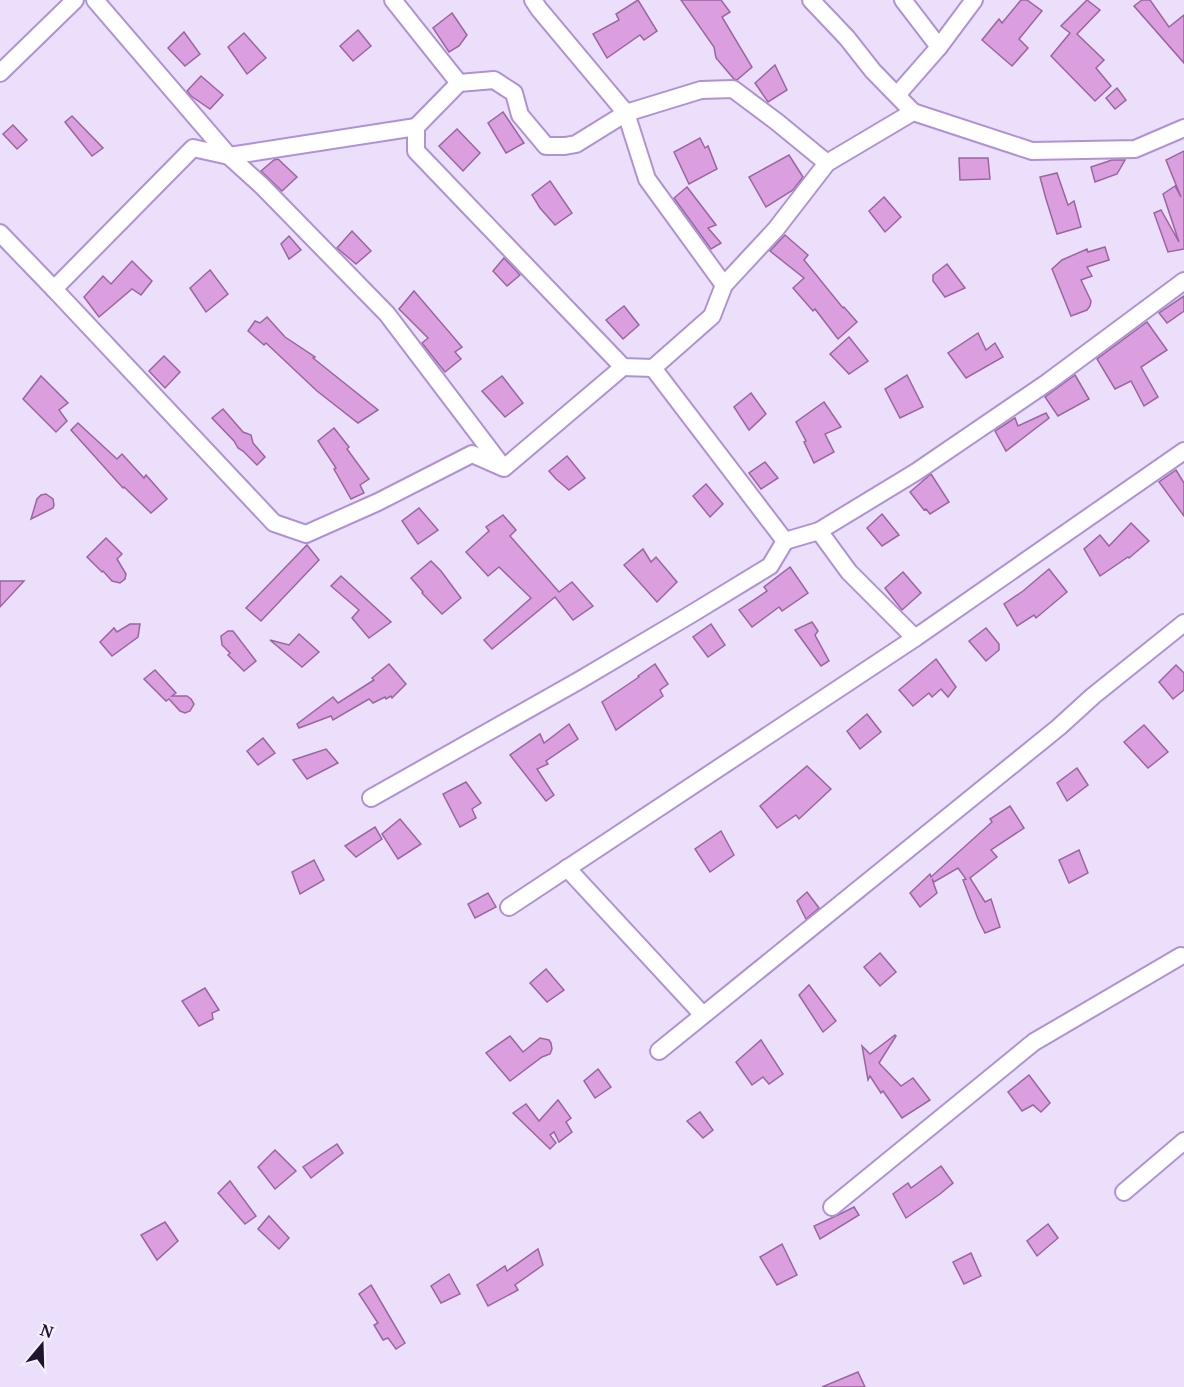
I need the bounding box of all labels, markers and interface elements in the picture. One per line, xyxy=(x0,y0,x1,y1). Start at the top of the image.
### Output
north arrow xyxy=(12,1315,72,1375)
text: N xyxy=(37,1318,57,1343)

